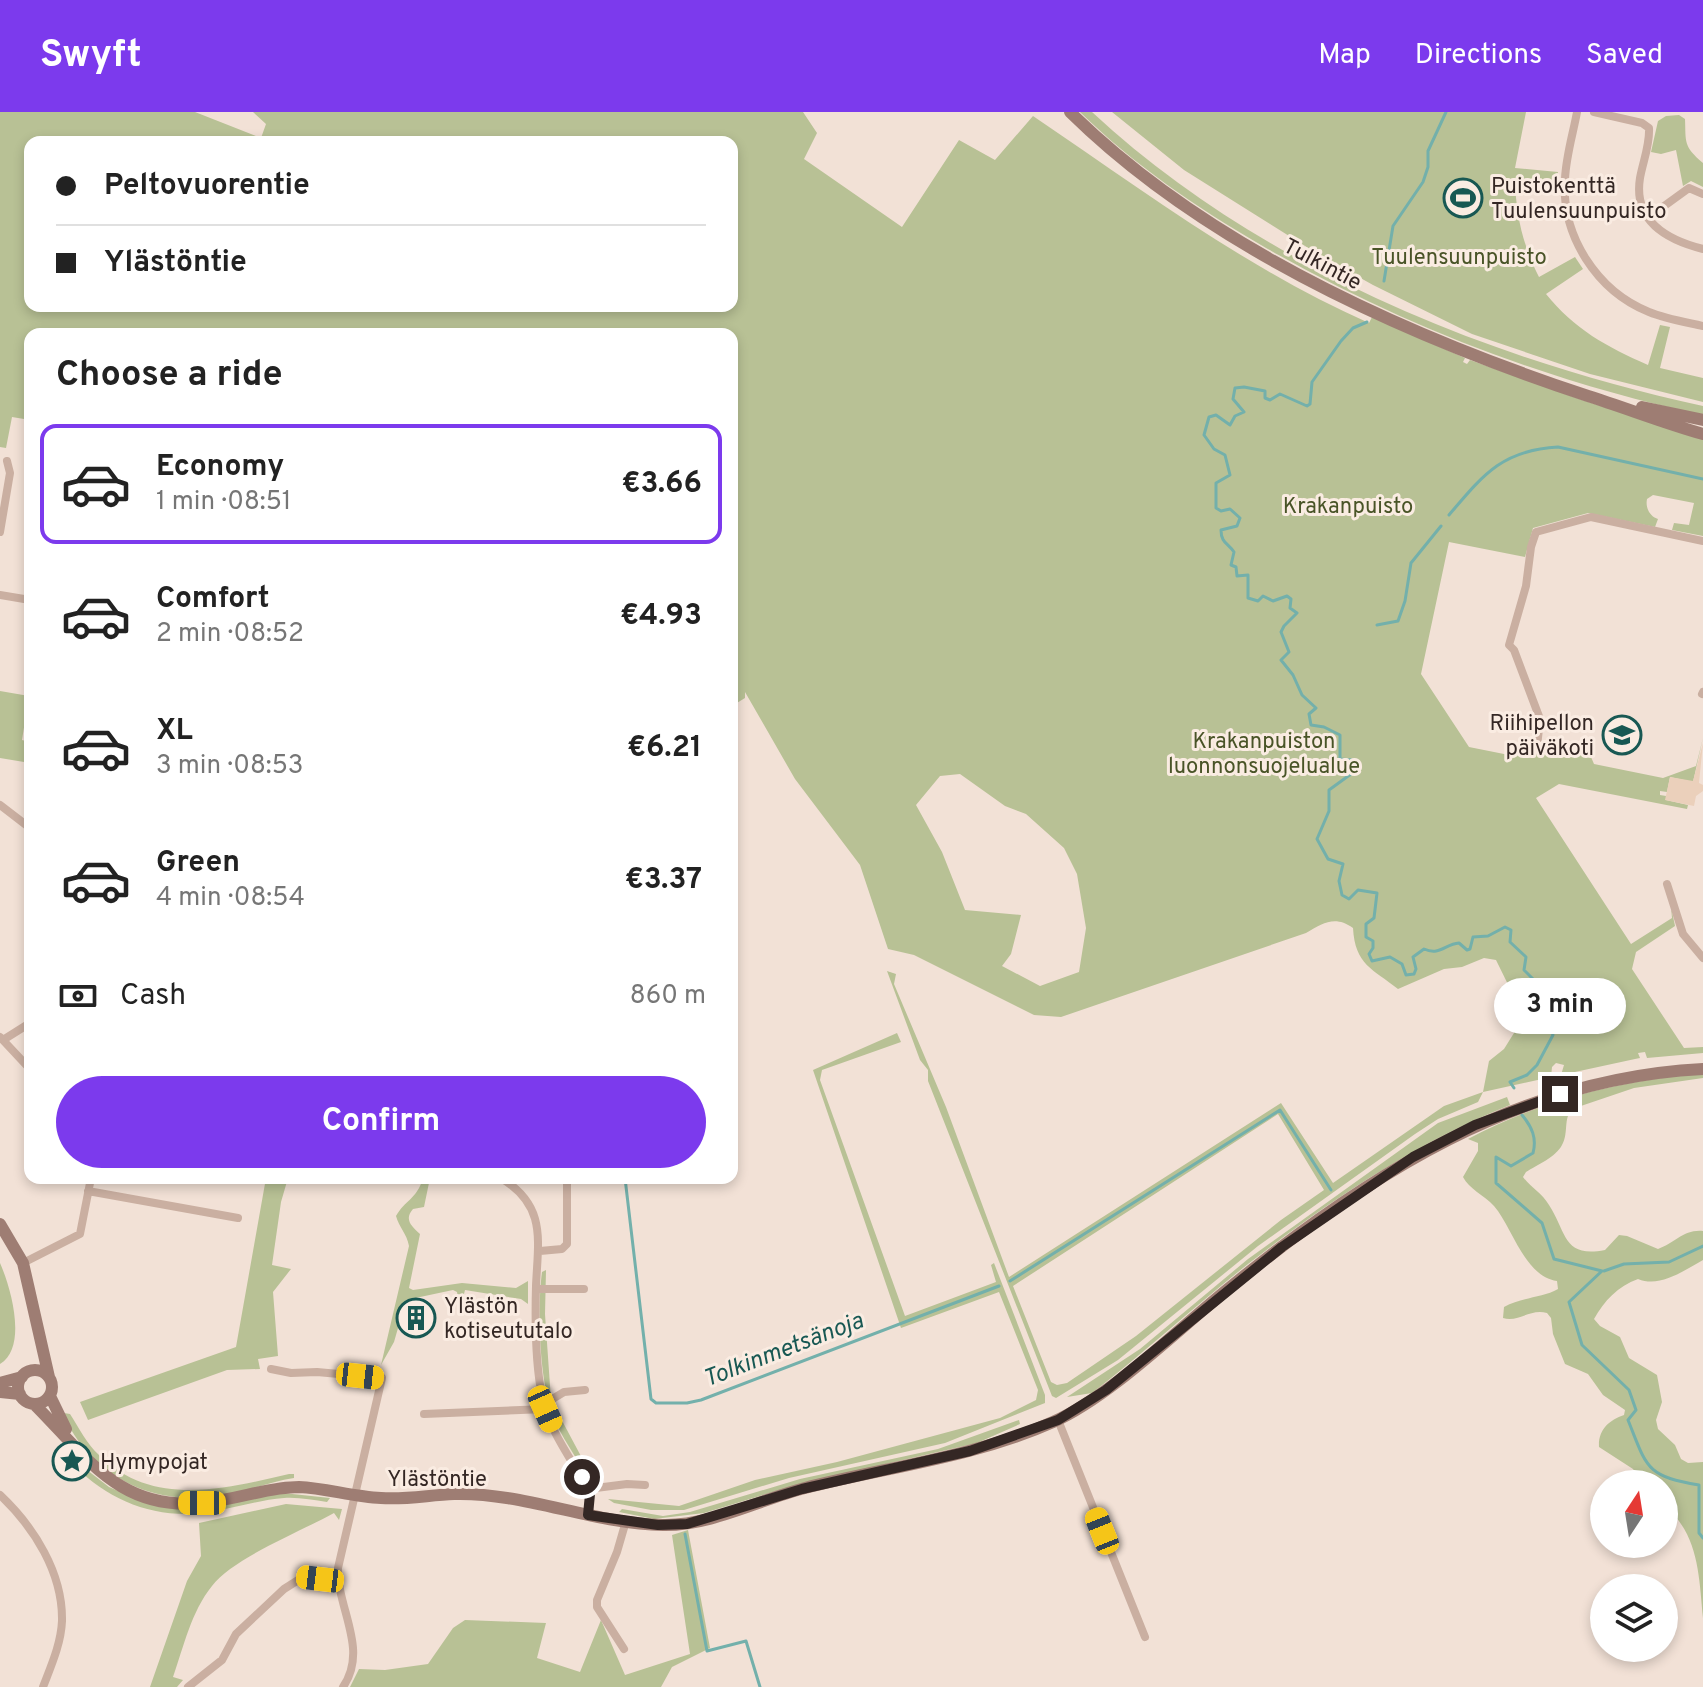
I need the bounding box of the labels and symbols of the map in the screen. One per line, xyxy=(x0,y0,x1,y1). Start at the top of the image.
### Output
place label: Puistokenttä Tuulensuunpuisto xyxy=(1491,174,1667,226)
sports icon: Puistokenttä Tuulensuunpuisto xyxy=(1442,177,1484,219)
street label: Tulkintie xyxy=(1278,233,1366,297)
park label: Tuulensuunpuisto xyxy=(1371,245,1547,272)
park label: Krakanpuisto xyxy=(1283,494,1413,521)
place label: Riihipellon päiväkoti xyxy=(1490,711,1594,763)
school or university icon: Riihipellon päiväkoti xyxy=(1601,714,1643,756)
park label: Krakanpuiston luonnonsuojelualue xyxy=(1168,729,1360,781)
callout: 3 min xyxy=(1494,978,1626,1034)
route end xyxy=(1542,1076,1578,1112)
place label: Ylästön kotiseututalo xyxy=(444,1294,573,1346)
building icon: Ylästön kotiseututalo xyxy=(395,1297,437,1339)
water label: Tolkinmetsänoja xyxy=(700,1306,869,1395)
car xyxy=(335,1362,385,1390)
car xyxy=(524,1382,566,1436)
place icon: Hymypojat xyxy=(51,1440,93,1482)
place label: Hymypojat xyxy=(100,1450,208,1477)
route start xyxy=(564,1459,600,1495)
street label: Ylästöntie xyxy=(387,1467,487,1494)
north arrow xyxy=(1590,1470,1678,1558)
car xyxy=(178,1491,226,1515)
car xyxy=(1082,1504,1122,1558)
car xyxy=(295,1564,345,1594)

